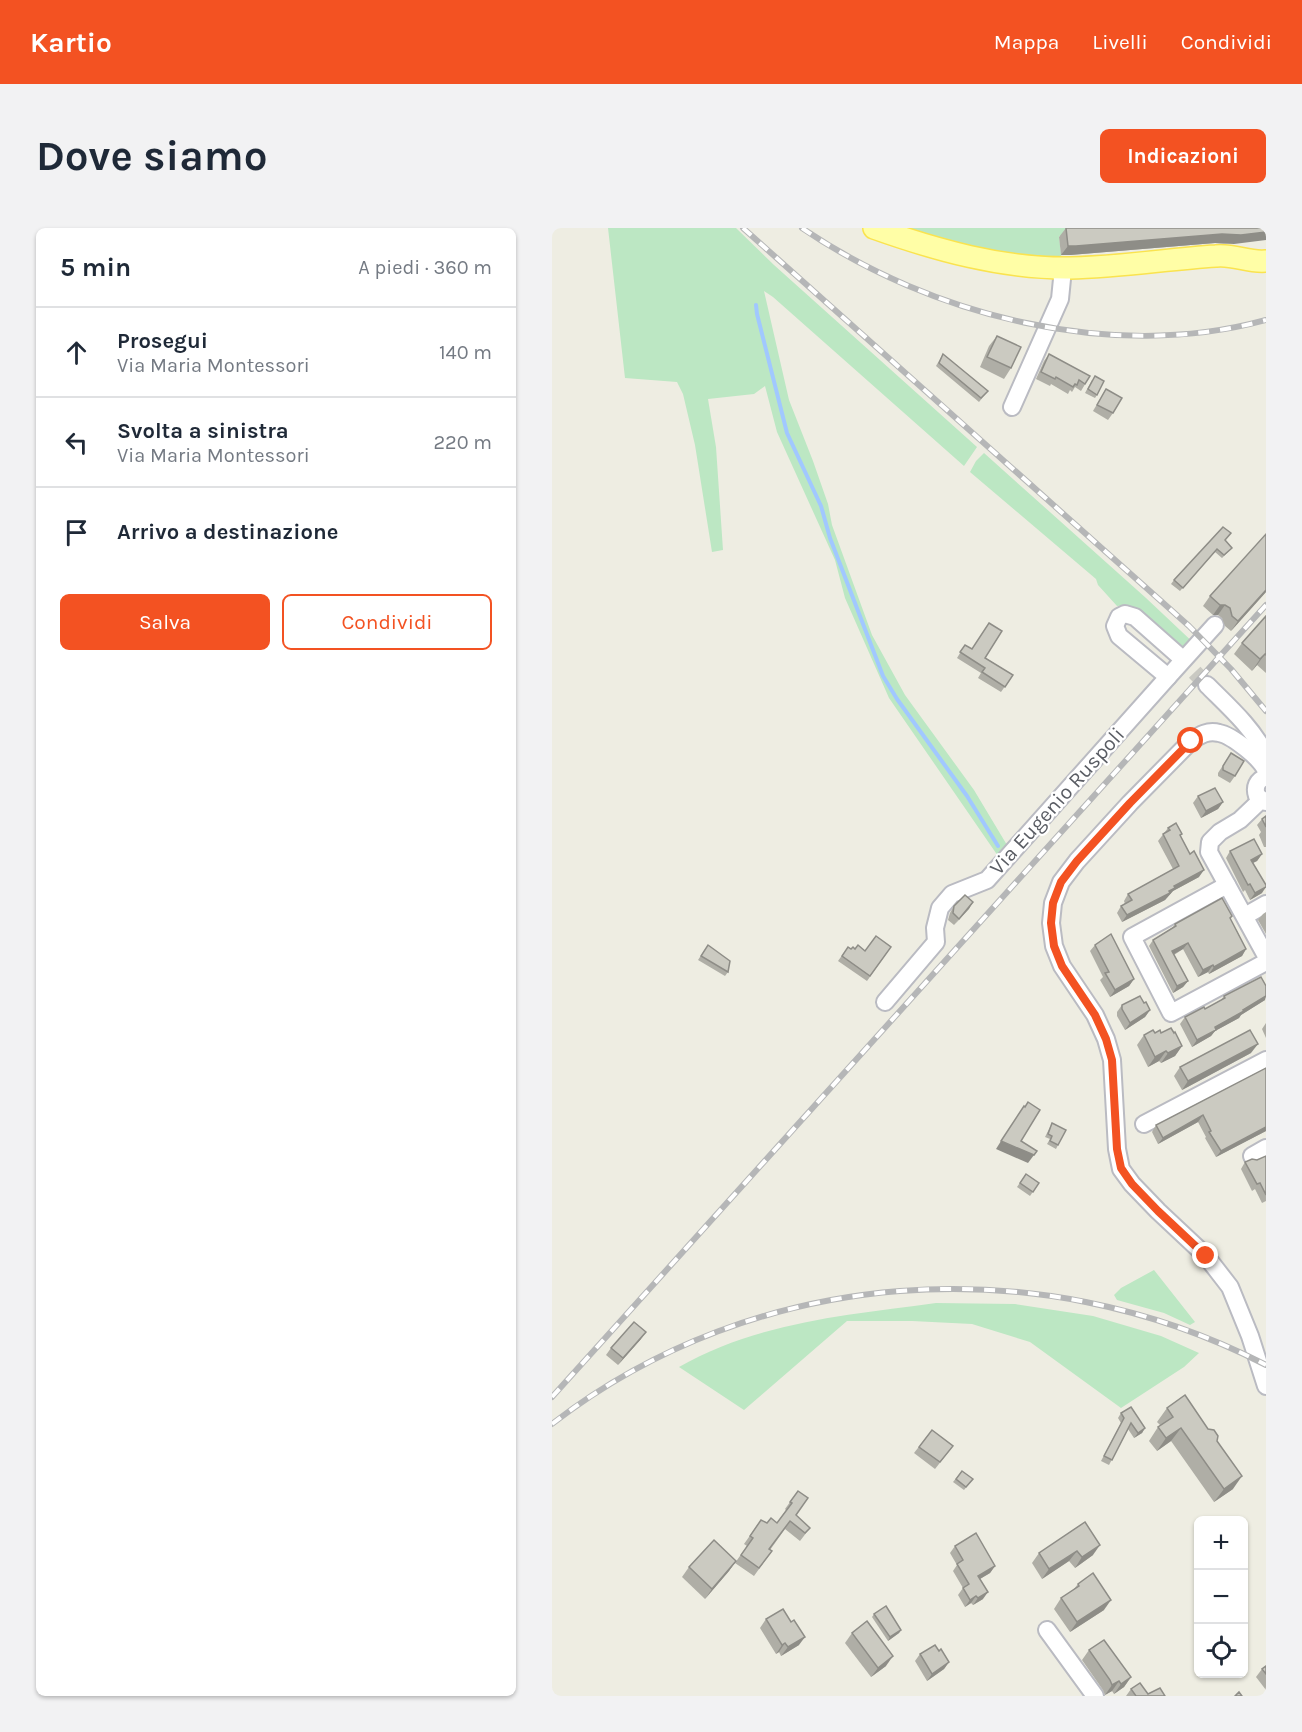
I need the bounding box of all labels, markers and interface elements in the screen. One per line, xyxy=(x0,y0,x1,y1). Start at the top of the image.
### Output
text: Kartio xyxy=(30,26,112,59)
text: Mappa xyxy=(994,30,1059,54)
text: Livelli xyxy=(1092,30,1148,54)
text: Condividi xyxy=(1181,30,1272,54)
button: Indicazioni xyxy=(1100,129,1266,183)
text: Dove siamo xyxy=(36,131,267,181)
text: 5 min xyxy=(60,252,131,283)
text: A piedi · 360 m xyxy=(358,256,492,279)
text: Prosegui xyxy=(117,328,208,354)
icon: ahead xyxy=(60,336,93,369)
text: 140 m xyxy=(439,341,492,364)
text: Via Maria Montessori xyxy=(117,354,310,377)
text: Svolta a sinistra xyxy=(117,418,289,444)
icon: left xyxy=(60,426,93,459)
text: 220 m xyxy=(433,431,492,454)
text: Via Maria Montessori xyxy=(117,444,310,467)
icon: arrive xyxy=(60,516,93,549)
text: Arrivo a destinazione xyxy=(117,519,338,545)
button: Salva xyxy=(60,594,270,650)
button: Condividi xyxy=(282,594,492,650)
street label: Via Eugenio Ruspoli xyxy=(985,722,1129,880)
route start xyxy=(1177,727,1203,753)
route end xyxy=(1192,1242,1218,1268)
map controls xyxy=(1194,1516,1248,1678)
button: + xyxy=(1194,1516,1248,1570)
button: − xyxy=(1194,1570,1248,1624)
button: locate xyxy=(1194,1624,1248,1678)

